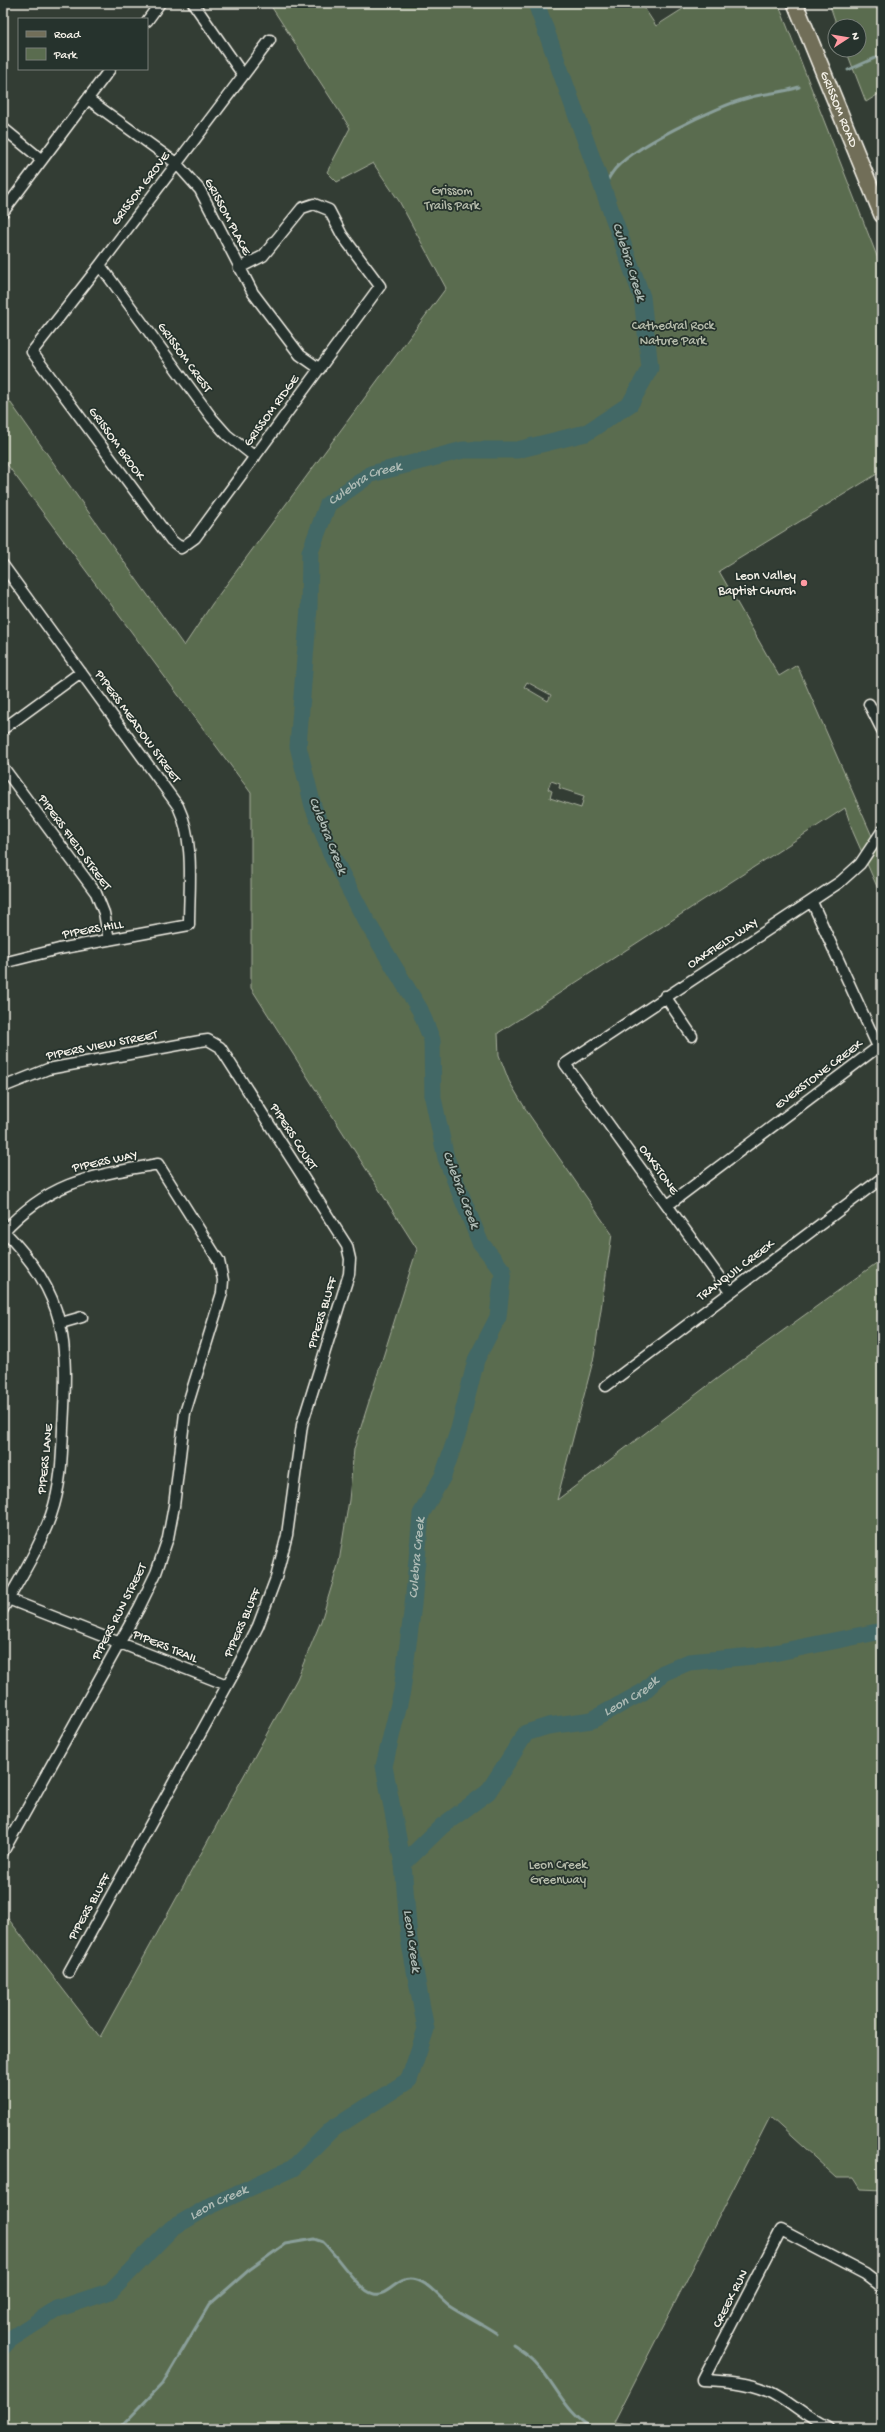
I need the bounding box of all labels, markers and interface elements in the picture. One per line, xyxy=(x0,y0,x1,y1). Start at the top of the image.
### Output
legend xyxy=(18,18,148,70)
north arrow xyxy=(827,18,867,58)
text: Road xyxy=(54,29,81,43)
text: N xyxy=(848,32,861,41)
text: Park xyxy=(53,49,79,63)
street label: GRISSOM ROAD xyxy=(816,69,861,150)
street label: GRISSOM GROVE xyxy=(108,149,174,229)
street label: GRISSOM PLACE xyxy=(200,176,254,259)
park label: Grissom Trails Park xyxy=(423,184,481,214)
water label: Culebra Creek xyxy=(607,221,649,305)
park label: Cathedral Rock Nature Park xyxy=(632,319,715,349)
street label: GRISSOM CREST xyxy=(154,320,215,397)
street label: GRISSOM RIDGE xyxy=(241,372,304,450)
street label: GRISSOM BROOK xyxy=(85,405,149,485)
water label: Culebra Creek xyxy=(325,458,405,510)
place label: Leon Valley Baptist Church xyxy=(717,569,797,599)
marker: Leon Valley Baptist Church xyxy=(799,578,809,588)
street label: PIPERS MEADOW STREET xyxy=(90,667,184,787)
street label: PIPERS FIELD STREET xyxy=(34,791,114,895)
water label: Culebra Creek xyxy=(304,795,351,878)
street label: OAKFIELD WAY xyxy=(685,915,761,973)
street label: PIPERS HILL xyxy=(60,917,126,943)
street label: PIPERS VIEW STREET xyxy=(44,1028,160,1064)
street label: EVERSTONE CREEK xyxy=(772,1036,867,1113)
street label: PIPERS COURT xyxy=(266,1100,320,1174)
street label: OAKSTONE xyxy=(635,1142,682,1199)
street label: PIPERS WAY xyxy=(70,1148,139,1176)
water label: Culebra Creek xyxy=(438,1149,483,1233)
street label: TRANQUIL CREEK xyxy=(694,1236,779,1305)
street label: PIPERS BLUFF xyxy=(305,1274,341,1351)
street label: PIPERS LANE xyxy=(35,1422,57,1496)
water label: Culebra Creek xyxy=(405,1515,429,1599)
street label: PIPERS RUN STREET xyxy=(89,1560,151,1664)
street label: PIPERS BLUFF xyxy=(221,1585,265,1661)
street label: PIPERS TRAIL xyxy=(129,1627,201,1667)
water label: Leon Creek xyxy=(600,1672,664,1721)
park label: Leon Creek Greenway xyxy=(529,1858,588,1888)
street label: PIPERS BLUFF xyxy=(65,1870,115,1944)
water label: Leon Creek xyxy=(398,1909,424,1975)
water label: Leon Creek xyxy=(186,2181,252,2225)
street label: CREEK RUN xyxy=(710,2267,752,2331)

